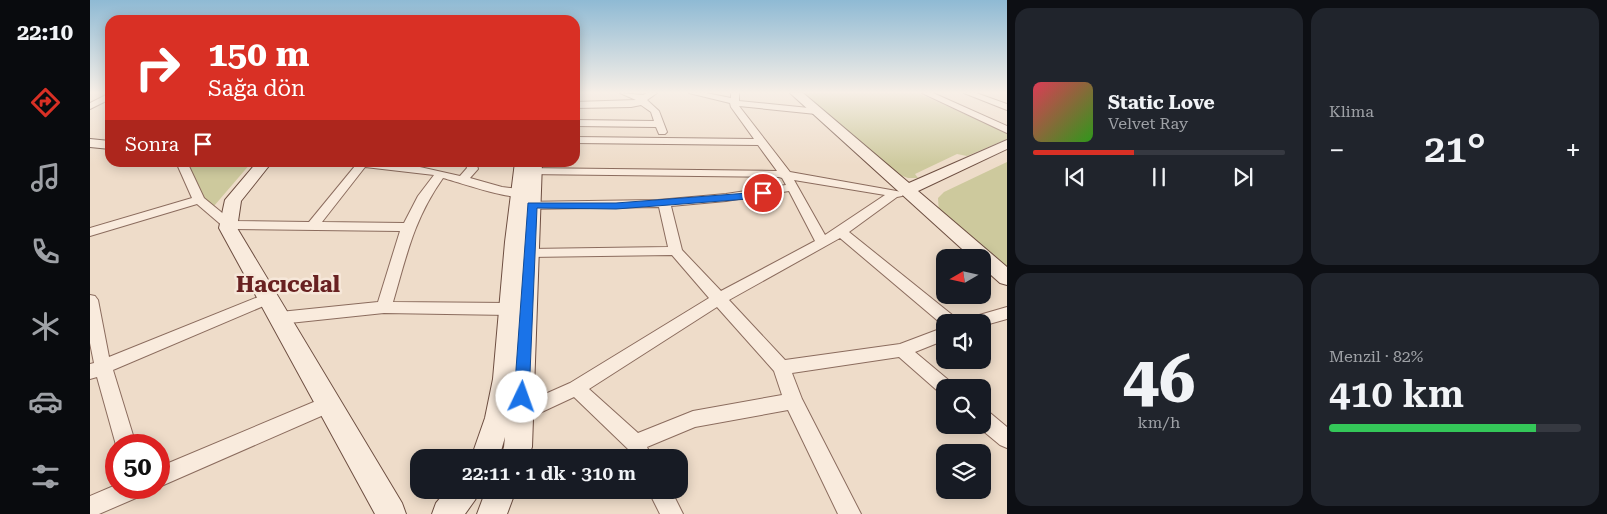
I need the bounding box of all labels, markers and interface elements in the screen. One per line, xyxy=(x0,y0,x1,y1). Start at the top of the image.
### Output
text: 22:10 xyxy=(17,20,73,45)
text: 150 m xyxy=(208,34,309,75)
icon: right xyxy=(125,35,190,100)
text: Sağa dön xyxy=(208,76,305,101)
icon: directions xyxy=(28,85,63,120)
text: Static Love xyxy=(1108,91,1215,114)
text: Klima xyxy=(1329,102,1374,121)
text: Velvet Ray xyxy=(1108,114,1188,133)
text: 21° xyxy=(1424,127,1486,171)
icon: arrive xyxy=(189,130,217,158)
text: Sonra xyxy=(125,133,179,156)
text: − xyxy=(1329,134,1345,167)
text: + xyxy=(1565,134,1581,167)
icon: music xyxy=(28,160,63,195)
icon: previous xyxy=(1061,163,1089,191)
icon: pause xyxy=(1145,163,1173,191)
icon: next xyxy=(1229,163,1257,191)
pin xyxy=(742,172,784,214)
icon: arrive xyxy=(749,179,777,207)
icon: phone xyxy=(28,234,63,269)
north arrow xyxy=(936,249,991,304)
map controls xyxy=(936,249,991,499)
district label: Hacıcelal xyxy=(236,272,340,297)
icon: climate xyxy=(28,309,63,344)
button: sound xyxy=(936,314,991,369)
text: 46 xyxy=(1123,342,1195,418)
text: Menzil · 82% xyxy=(1329,347,1423,366)
position arrow xyxy=(495,370,547,422)
text: 410 km xyxy=(1329,372,1464,416)
button: search xyxy=(936,379,991,434)
icon: car xyxy=(28,384,63,419)
text: km/h xyxy=(1138,413,1180,432)
speed limit sign: 50 xyxy=(105,434,170,499)
button: layers xyxy=(936,444,991,499)
icon: filters xyxy=(28,459,63,494)
text: 22:11 · 1 dk · 310 m xyxy=(462,462,636,485)

